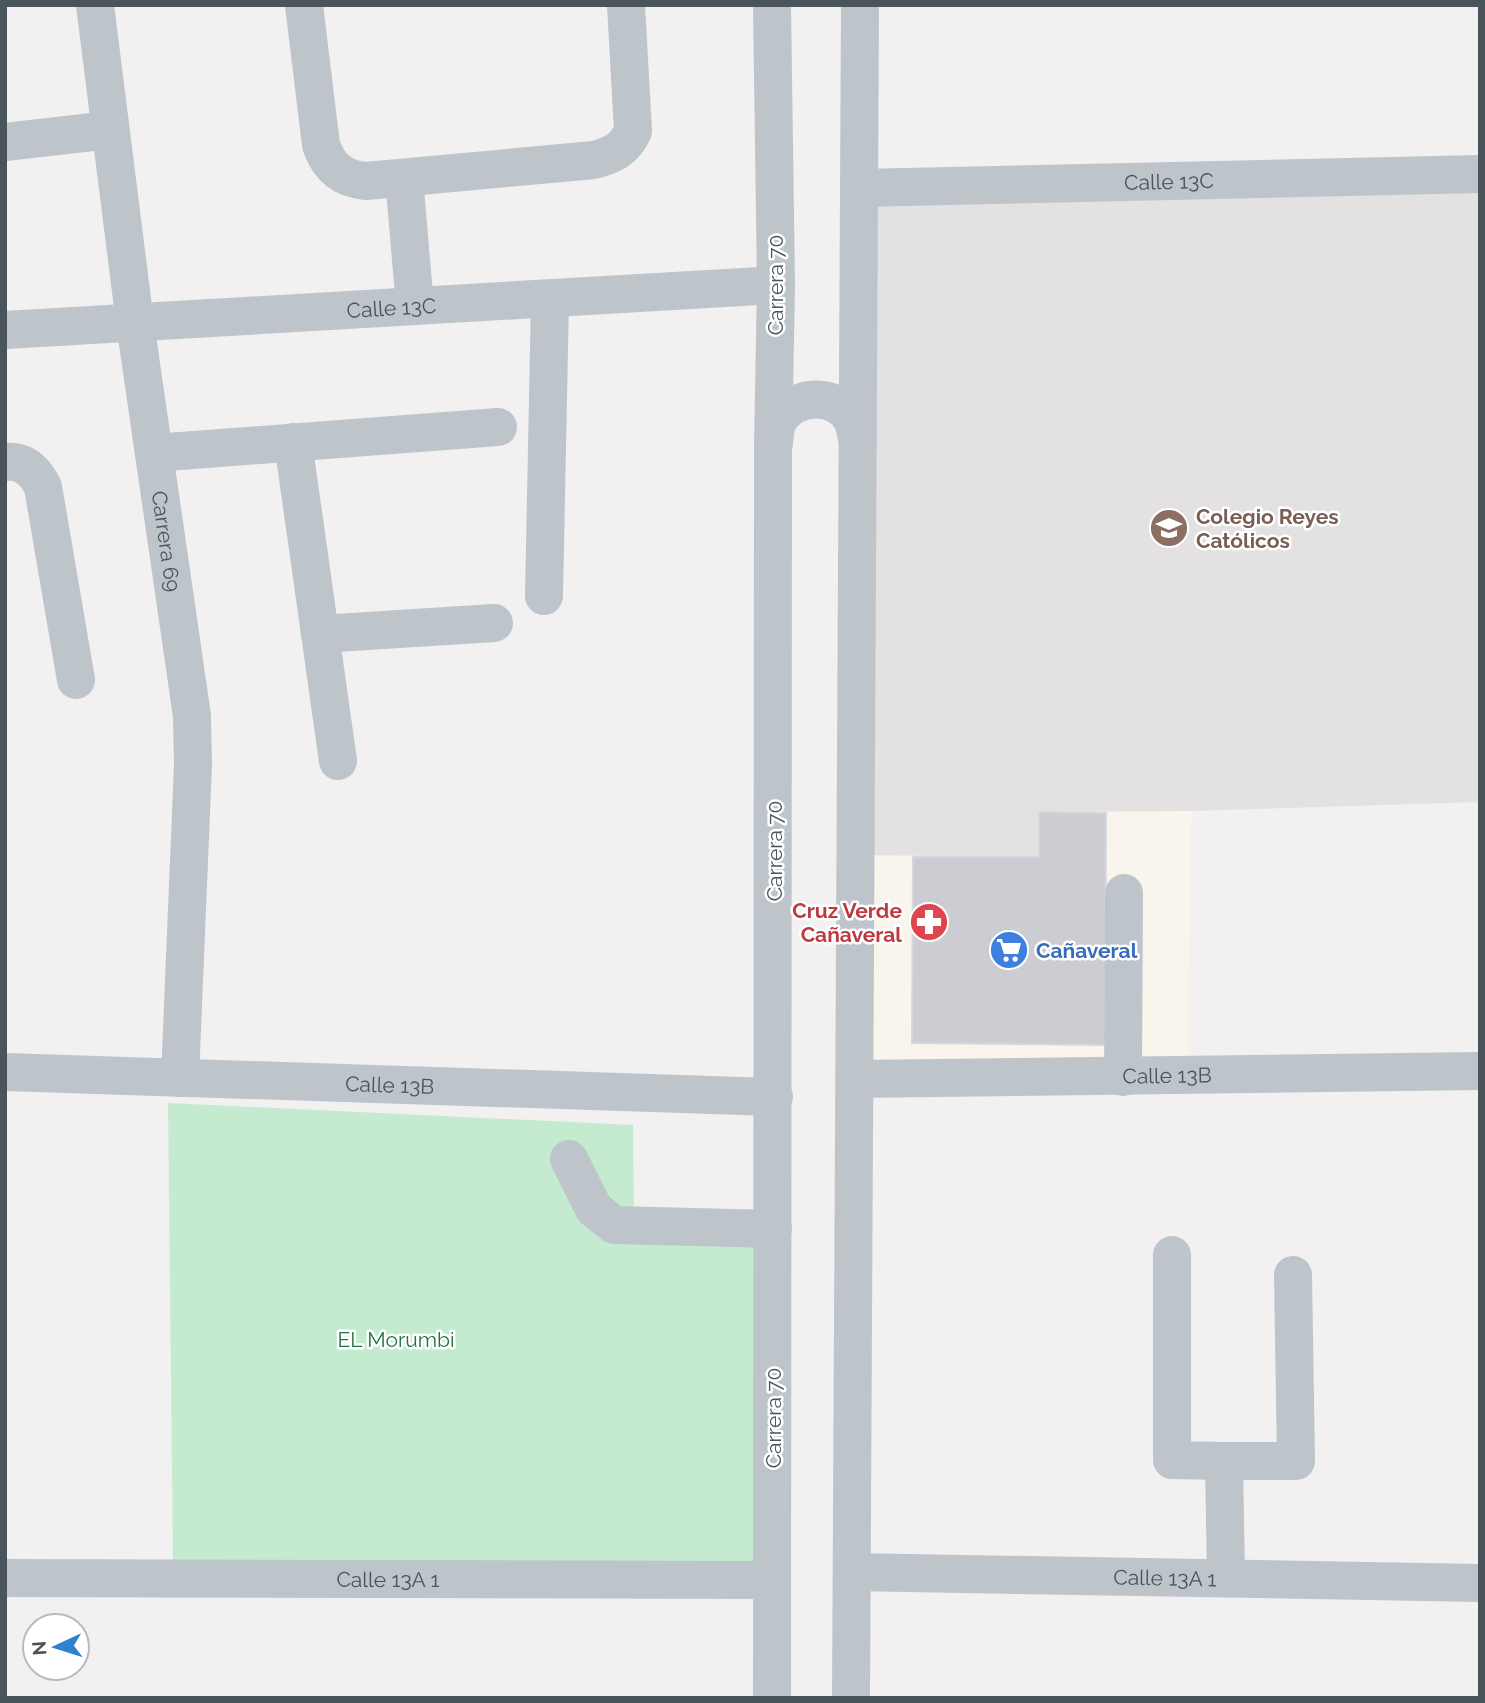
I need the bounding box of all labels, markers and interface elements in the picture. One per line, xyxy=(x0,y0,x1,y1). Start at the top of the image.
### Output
street label: Calle 13C xyxy=(1124,168,1214,195)
street label: Carrera 70 xyxy=(763,235,788,335)
street label: Calle 13C xyxy=(346,292,437,323)
street label: Carrera 69 xyxy=(147,489,186,593)
place label: Colegio Reyes Católicos xyxy=(1196,504,1339,553)
school or university icon: Colegio Reyes Católicos xyxy=(1148,507,1190,549)
street label: Carrera 70 xyxy=(762,801,787,901)
place label: Cruz Verde Cañaveral xyxy=(792,898,902,947)
pharmacy icon: Cruz Verde Cañaveral xyxy=(908,901,950,943)
supermarket icon: Cañaveral xyxy=(988,929,1030,971)
place label: Cañaveral xyxy=(1036,938,1138,963)
street label: Calle 13B xyxy=(1122,1062,1212,1088)
street label: Calle 13B xyxy=(345,1071,435,1098)
park label: EL Morumbi xyxy=(337,1327,455,1352)
street label: Carrera 70 xyxy=(761,1368,786,1468)
street label: Calle 13A 1 xyxy=(1113,1564,1217,1591)
street label: Calle 13A 1 xyxy=(336,1566,440,1592)
north arrow xyxy=(21,1612,91,1682)
text: N xyxy=(28,1640,51,1656)

